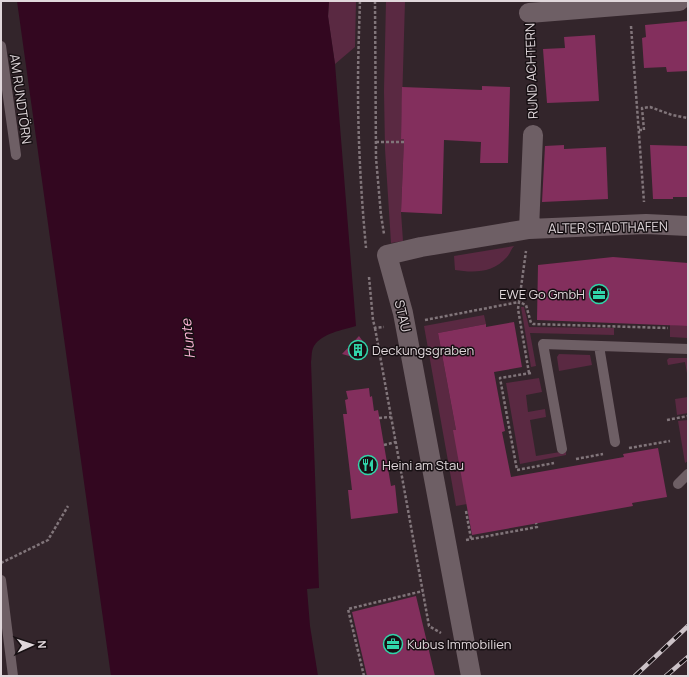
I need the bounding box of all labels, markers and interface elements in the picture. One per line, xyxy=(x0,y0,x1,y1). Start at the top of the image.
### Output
street label: RUND ACHTERN xyxy=(520,23,542,119)
street label: AM RUNDTÖRN xyxy=(6,53,36,145)
street label: ALTER STADTHAFEN xyxy=(548,217,668,237)
office icon: EWE Go GmbH xyxy=(588,283,610,305)
place label: EWE Go GmbH xyxy=(499,285,585,303)
street label: STAU xyxy=(391,298,415,334)
water label: Hunte xyxy=(176,317,199,360)
building icon: Deckungsgraben xyxy=(347,339,369,361)
place label: Deckungsgraben xyxy=(372,341,474,359)
restaurant icon: Heini am Stau xyxy=(357,454,379,476)
place label: Heini am Stau xyxy=(382,456,464,474)
north arrow xyxy=(12,625,52,665)
office icon: Kubus Immobilien xyxy=(382,633,404,655)
place label: Kubus Immobilien xyxy=(407,635,511,653)
text: N xyxy=(35,640,50,649)

